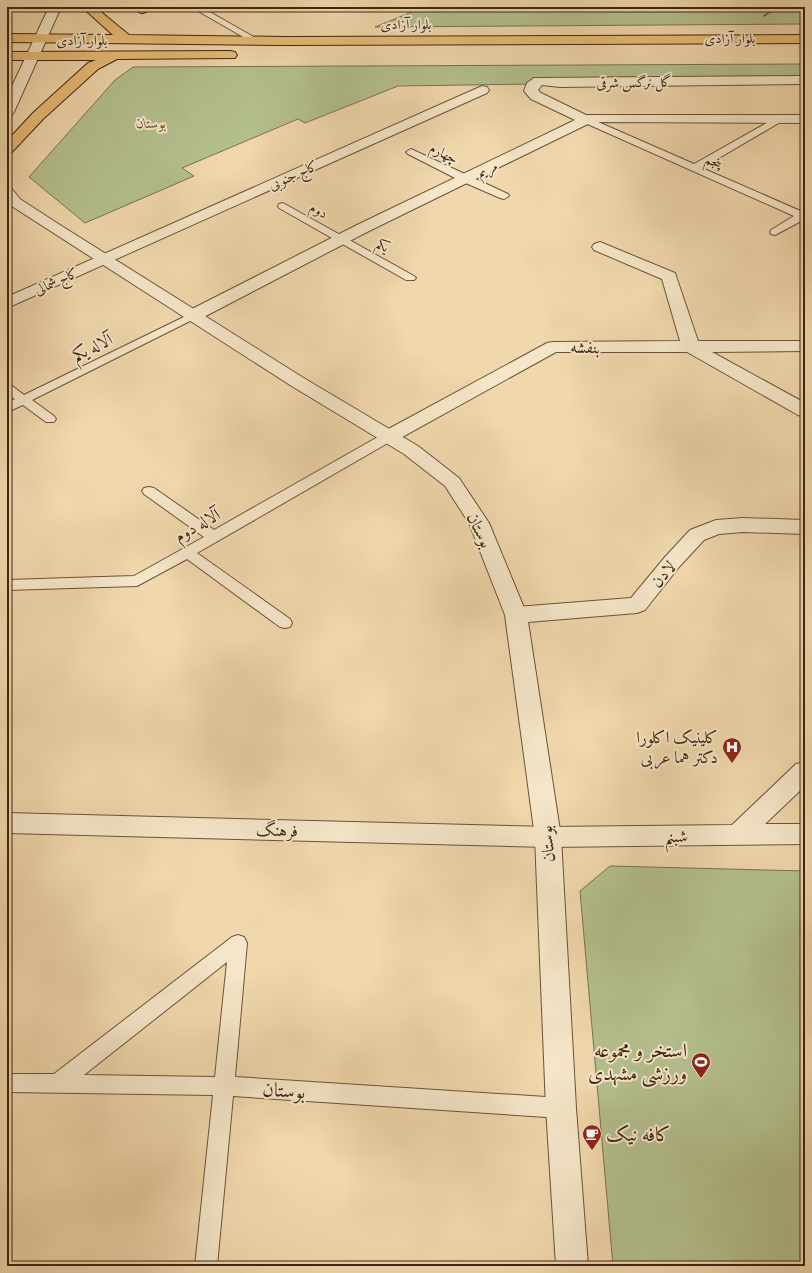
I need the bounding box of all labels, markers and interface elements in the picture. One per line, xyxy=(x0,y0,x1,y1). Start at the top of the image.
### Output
street label: بلوار آزادی xyxy=(381,16,432,34)
street label: بلوار آزادی xyxy=(705,30,756,48)
street label: بلوار آزادی xyxy=(57,32,108,50)
street label: گل نرگس شرقی xyxy=(596,73,672,94)
park label: بوستان xyxy=(136,115,166,133)
street label: چهارم xyxy=(425,139,461,171)
street label: پنجم xyxy=(701,150,727,178)
street label: کاج جنوبی xyxy=(266,157,322,197)
street label: مریم xyxy=(474,157,502,185)
street label: دوم xyxy=(305,199,331,226)
street label: یکم xyxy=(371,235,394,261)
street label: کاج شمالی xyxy=(32,264,82,302)
street label: آلاله یکم xyxy=(69,328,120,371)
street label: بنفشه xyxy=(570,337,600,359)
street label: آلاله دوم xyxy=(170,503,228,550)
street label: بوستان xyxy=(461,509,497,552)
street label: لادن xyxy=(646,557,681,593)
place label: کلینیک اکلورا دکتر هما عربی xyxy=(636,727,718,770)
hospital icon: کلینیک اکلورا دکتر هما عربی xyxy=(721,736,743,764)
street label: فرهنگ xyxy=(256,818,298,843)
street label: بوستان xyxy=(535,825,561,863)
street label: شبنم xyxy=(664,826,688,853)
place label: استخر و مجموعه ورزشی مشهدی xyxy=(588,1039,687,1088)
sports icon: استخر و مجموعه ورزشی مشهدی xyxy=(690,1051,712,1079)
street label: بوستان xyxy=(262,1078,306,1105)
cafe icon: کافه نیک xyxy=(581,1123,603,1151)
place label: کافه نیک xyxy=(606,1123,671,1148)

